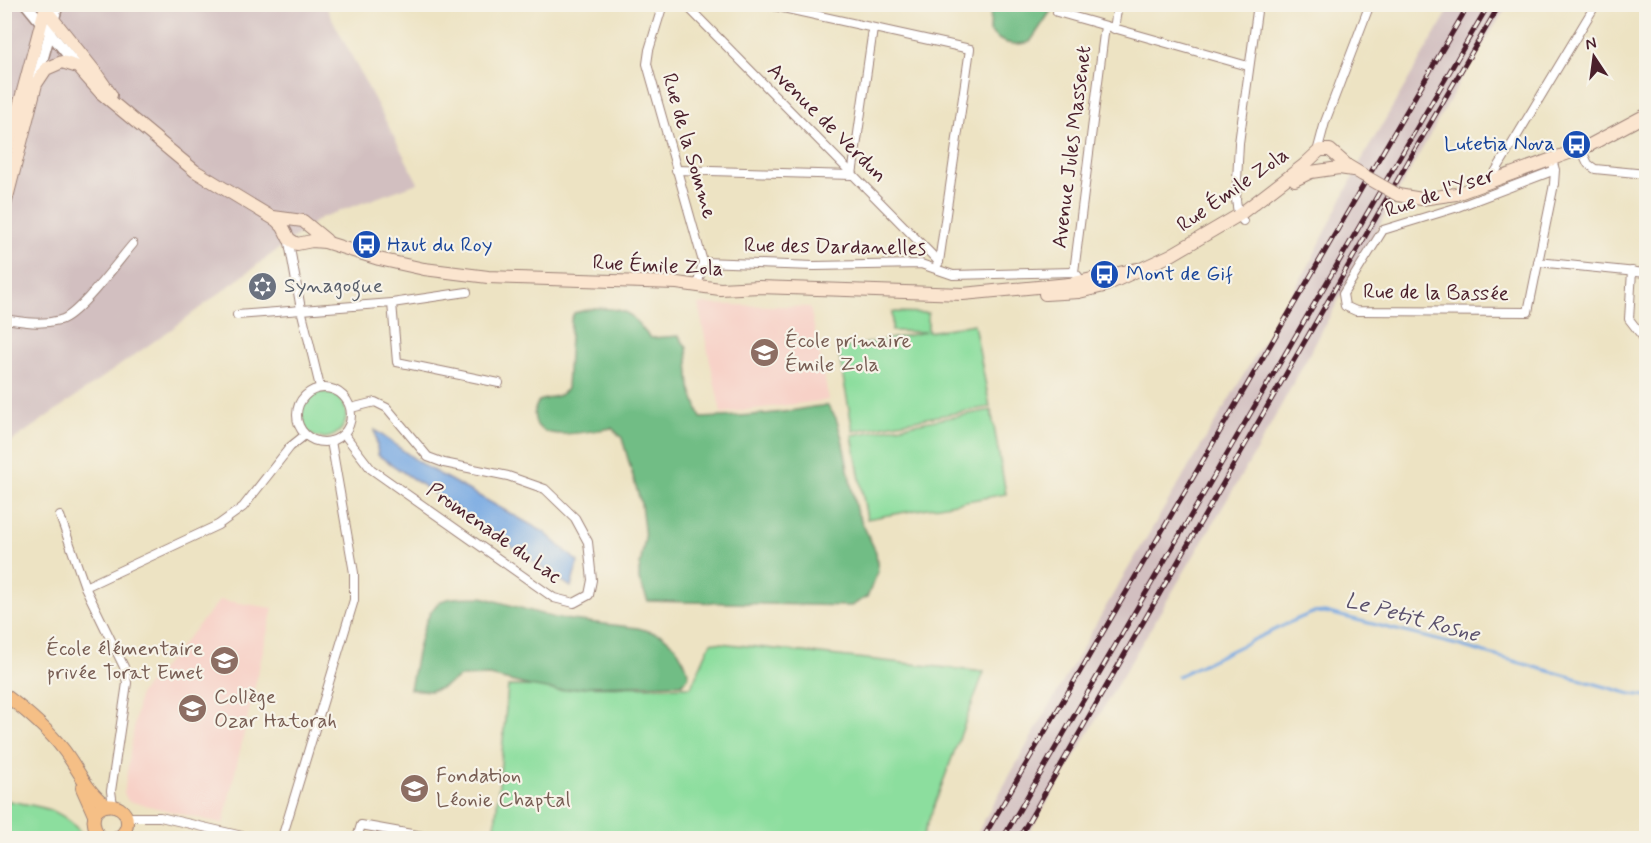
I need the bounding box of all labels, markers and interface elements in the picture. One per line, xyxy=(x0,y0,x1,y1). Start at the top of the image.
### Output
north arrow xyxy=(1564,27,1624,87)
text: N xyxy=(1583,32,1599,55)
street label: Avenue Jules Massenet xyxy=(1046,44,1098,250)
street label: Avenue de Verdun xyxy=(761,57,893,189)
street label: Rue de la Somme xyxy=(655,70,723,222)
bus stop icon: Lutetia Nova xyxy=(1560,128,1592,160)
place label: Lutetia Nova xyxy=(1444,130,1555,158)
street label: Rue Émile Zola xyxy=(1171,141,1295,239)
street label: Rue de l'Yser xyxy=(1381,161,1499,225)
bus stop icon: Haut du Roy xyxy=(350,229,382,261)
place label: Haut du Roy xyxy=(387,231,492,259)
street label: Rue des Dardanelles xyxy=(744,231,926,263)
street label: Rue Émile Zola xyxy=(592,249,724,283)
bus stop icon: Mont de Gif xyxy=(1089,258,1121,290)
place label: Mont de Gif xyxy=(1126,260,1233,288)
synagogue icon: Synagogue xyxy=(247,270,279,302)
place label: Synagogue xyxy=(284,272,383,302)
street label: Rue de la Bassée xyxy=(1363,278,1509,308)
place label: École primaire Émile Zola xyxy=(785,327,912,379)
school or university icon: École primaire Émile Zola xyxy=(748,337,780,369)
street label: Promenade du Lac xyxy=(421,476,567,590)
water label: Le Petit Rosne xyxy=(1342,587,1483,650)
place label: École élémentaire privée Torat Emet xyxy=(46,635,203,687)
school or university icon: École élémentaire privée Torat Emet xyxy=(208,645,240,677)
place label: Collège Ozar Hatorah xyxy=(214,683,337,735)
school or university icon: Collège Ozar Hatorah xyxy=(177,693,209,725)
place label: Fondation Léonie Chaptal xyxy=(436,762,571,814)
school or university icon: Fondation Léonie Chaptal xyxy=(399,772,431,804)

